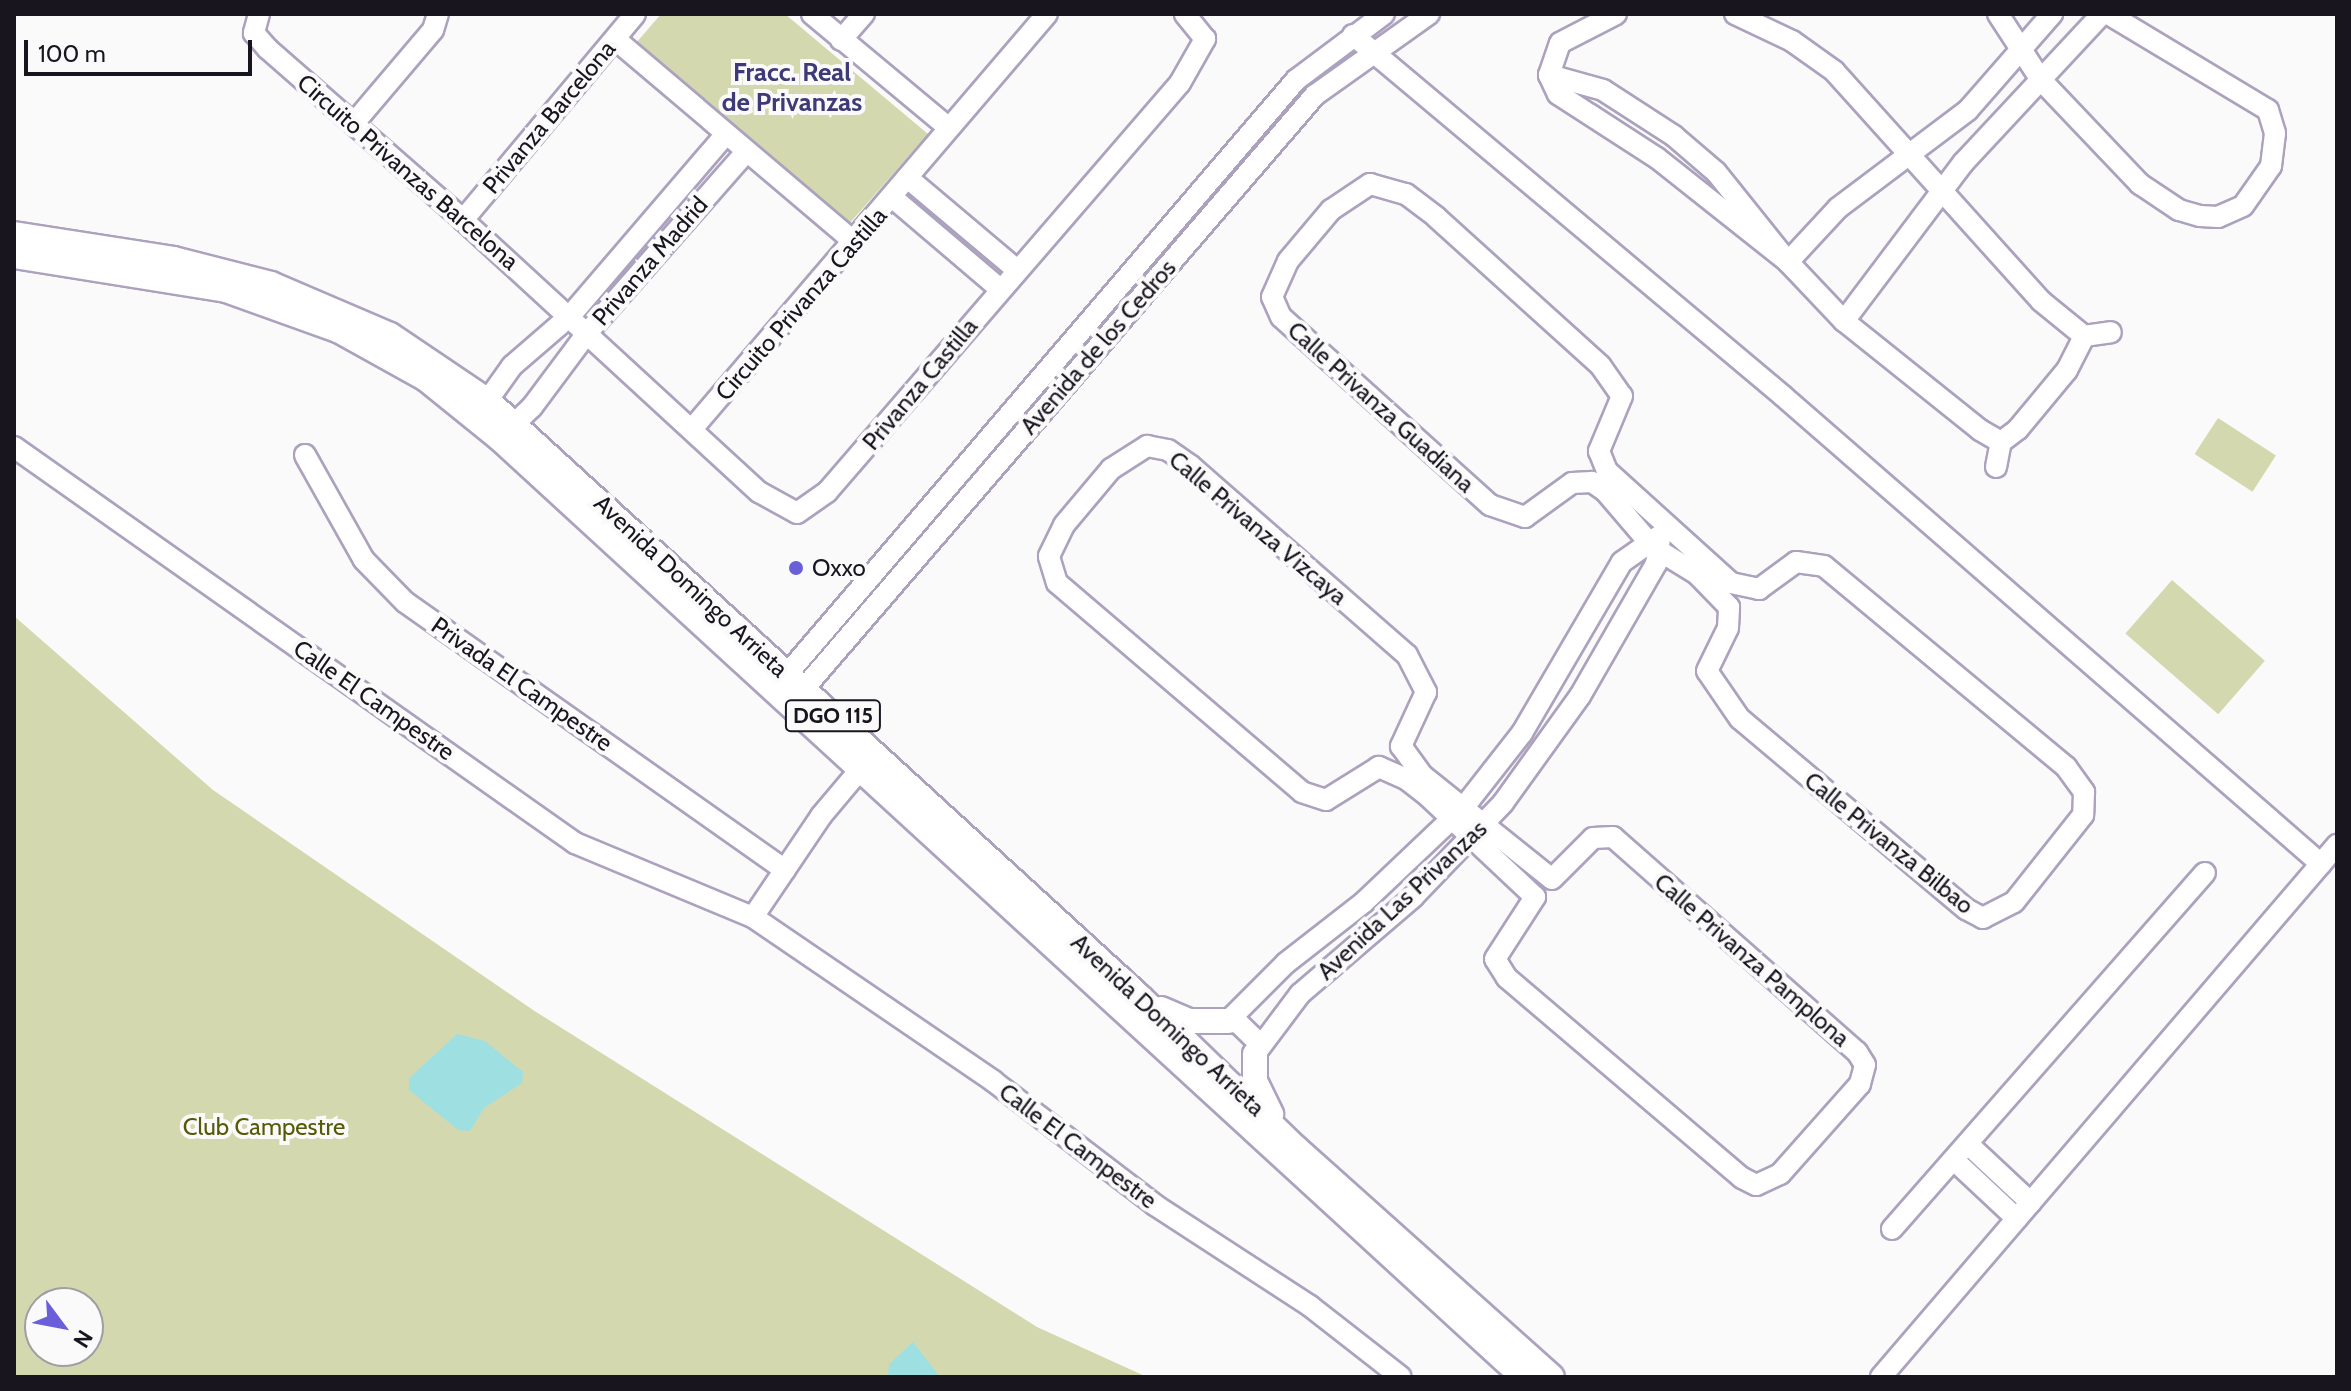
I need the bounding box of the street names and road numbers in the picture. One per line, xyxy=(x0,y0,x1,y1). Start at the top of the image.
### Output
street label: Privanza Barcelona xyxy=(477,35,621,199)
street label: Circuito Privanzas Barcelona xyxy=(291,68,525,276)
street label: Privanza Madrid xyxy=(586,191,714,331)
street label: Circuito Privanza Castilla xyxy=(709,202,893,406)
street label: Avenida de los Cedros xyxy=(1014,254,1182,440)
street label: Privanza Castilla xyxy=(856,312,984,456)
street label: Calle Privanza Guadiana xyxy=(1282,316,1480,498)
street label: Calle Privanza Vizcaya xyxy=(1163,445,1353,611)
street label: Avenida Domingo Arrieta xyxy=(588,489,794,683)
street label: Privada El Campestre xyxy=(426,611,618,757)
street label: Calle El Campestre xyxy=(288,634,460,766)
road number: DGO 115 xyxy=(783,698,883,734)
street label: Calle Privanza Bilbao xyxy=(1799,766,1979,920)
street label: Avenida Las Privanzas xyxy=(1311,814,1493,986)
street label: Calle Privanza Pamplona xyxy=(1649,867,1855,1053)
street label: Avenida Domingo Arrieta xyxy=(1065,928,1271,1122)
street label: Calle El Campestre xyxy=(993,1077,1163,1215)

